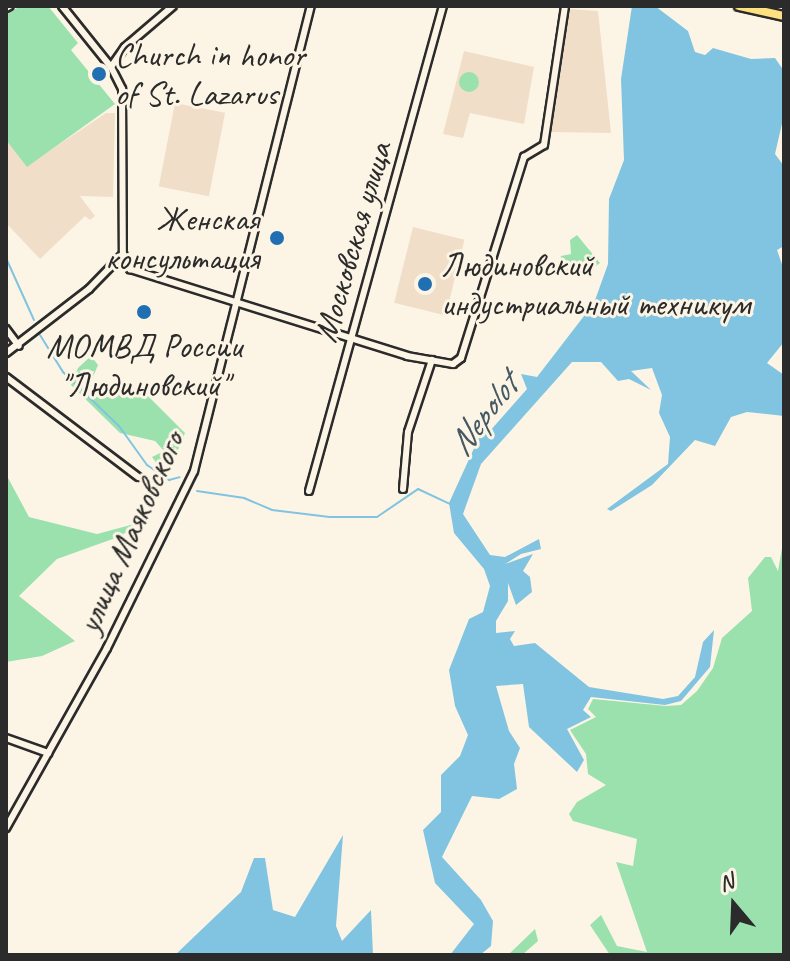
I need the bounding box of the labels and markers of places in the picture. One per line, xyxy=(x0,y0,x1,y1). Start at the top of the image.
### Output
place label: Church in honor of St. Lazarus xyxy=(115,34,306,114)
marker: Church in honor of St. Lazarus xyxy=(90,65,108,83)
place label: Женская консультация xyxy=(105,198,259,278)
marker: Женская консультация xyxy=(266,227,288,249)
place label: Людиновский индустриальный техникум xyxy=(441,244,750,324)
marker: Людиновский индустриальный техникум xyxy=(416,275,434,293)
marker: МОМВД России "Людиновский" xyxy=(135,303,153,321)
place label: МОМВД России "Людиновский" xyxy=(47,325,241,404)

